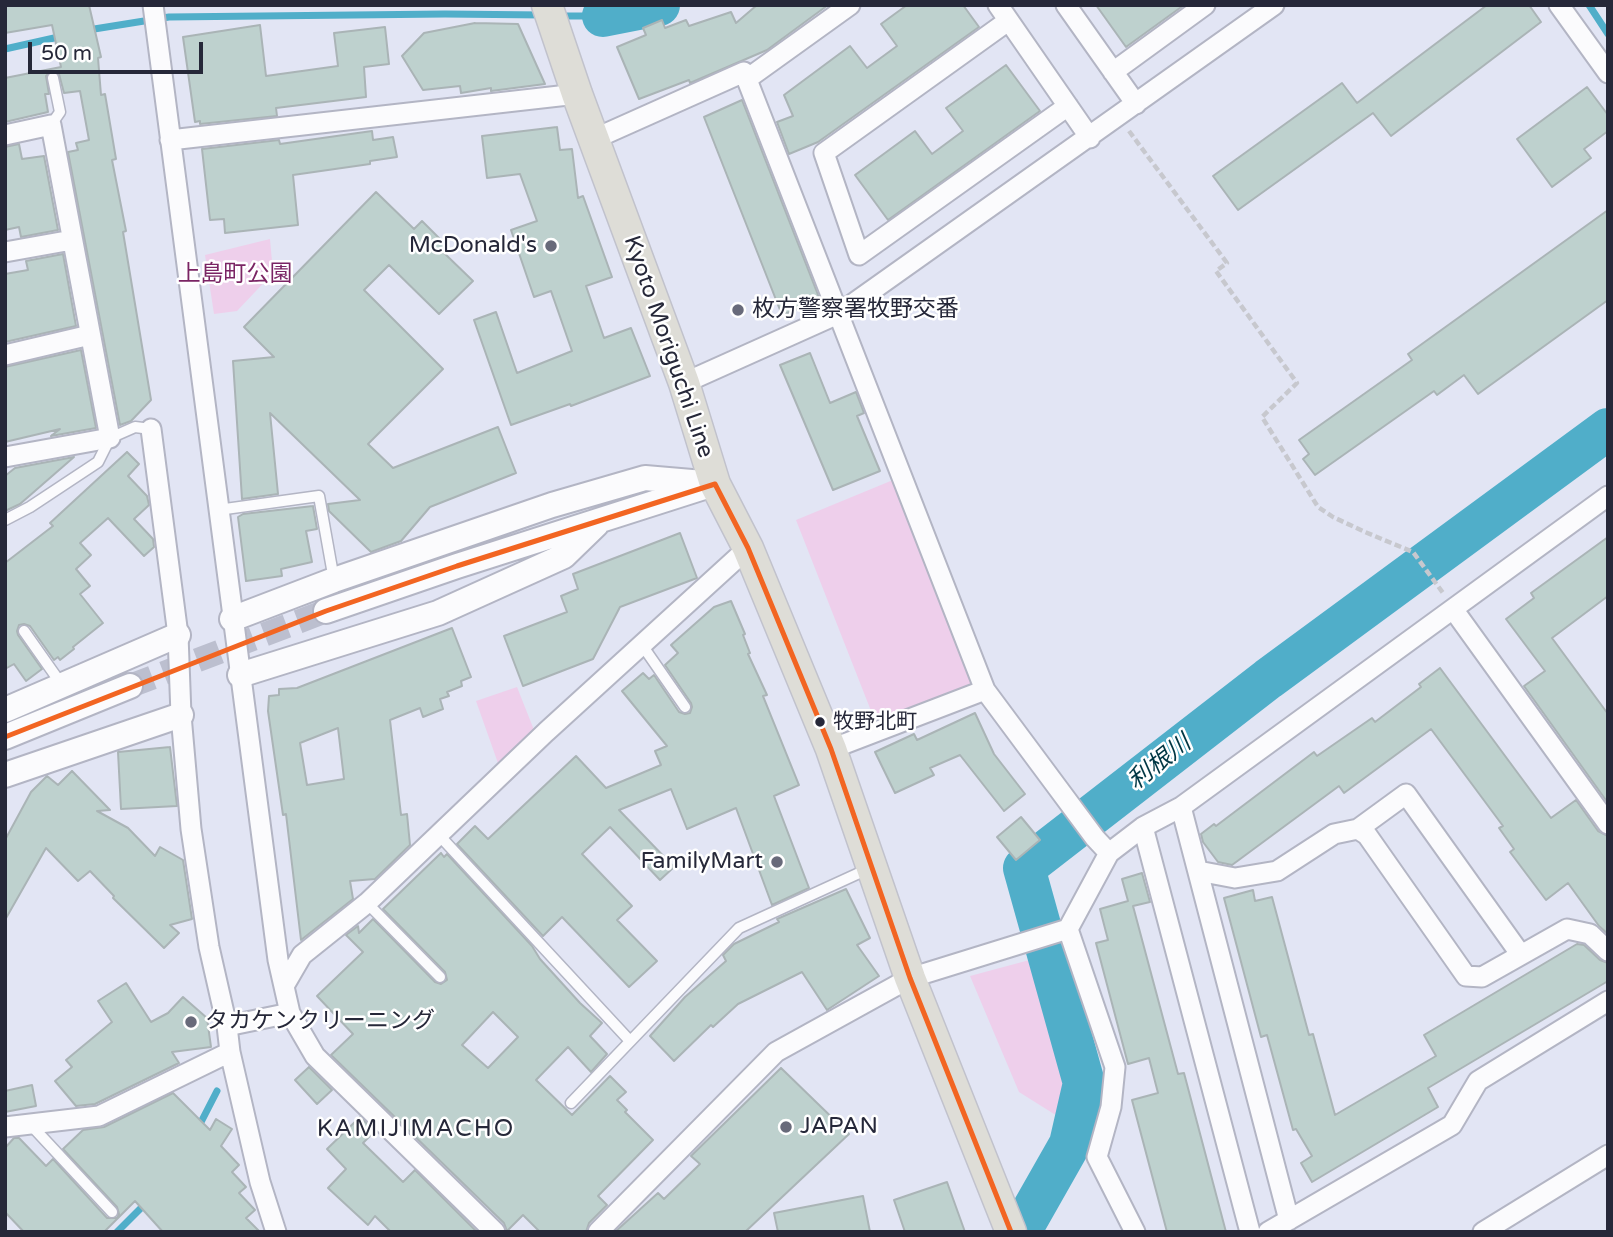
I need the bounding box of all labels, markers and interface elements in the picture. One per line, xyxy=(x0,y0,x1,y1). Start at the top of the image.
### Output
scale bar xyxy=(32,28,206,72)
text: 50 m xyxy=(41,41,92,66)
place label: McDonald's xyxy=(409,232,537,260)
street label: Kyoto Moriguchi Line xyxy=(617,232,719,462)
marker: McDonald's xyxy=(543,238,559,254)
park label: 上島町公園 xyxy=(178,261,292,289)
place label: 枚方警察署牧野交番 xyxy=(752,296,959,324)
marker: 枚方警察署牧野交番 xyxy=(730,302,746,318)
place label: 牧野北町 xyxy=(833,709,917,735)
marker: 牧野北町 xyxy=(813,715,827,729)
water label: 利根川 xyxy=(1123,729,1197,797)
place label: FamilyMart xyxy=(640,848,763,876)
marker: FamilyMart xyxy=(769,854,785,870)
place label: タカケンクリーニング xyxy=(205,1008,435,1036)
marker: タカケンクリーニング xyxy=(183,1014,199,1030)
place label: JAPAN xyxy=(800,1113,878,1141)
district label: KAMIJIMACHO xyxy=(318,1116,514,1144)
marker: JAPAN xyxy=(778,1119,794,1135)

